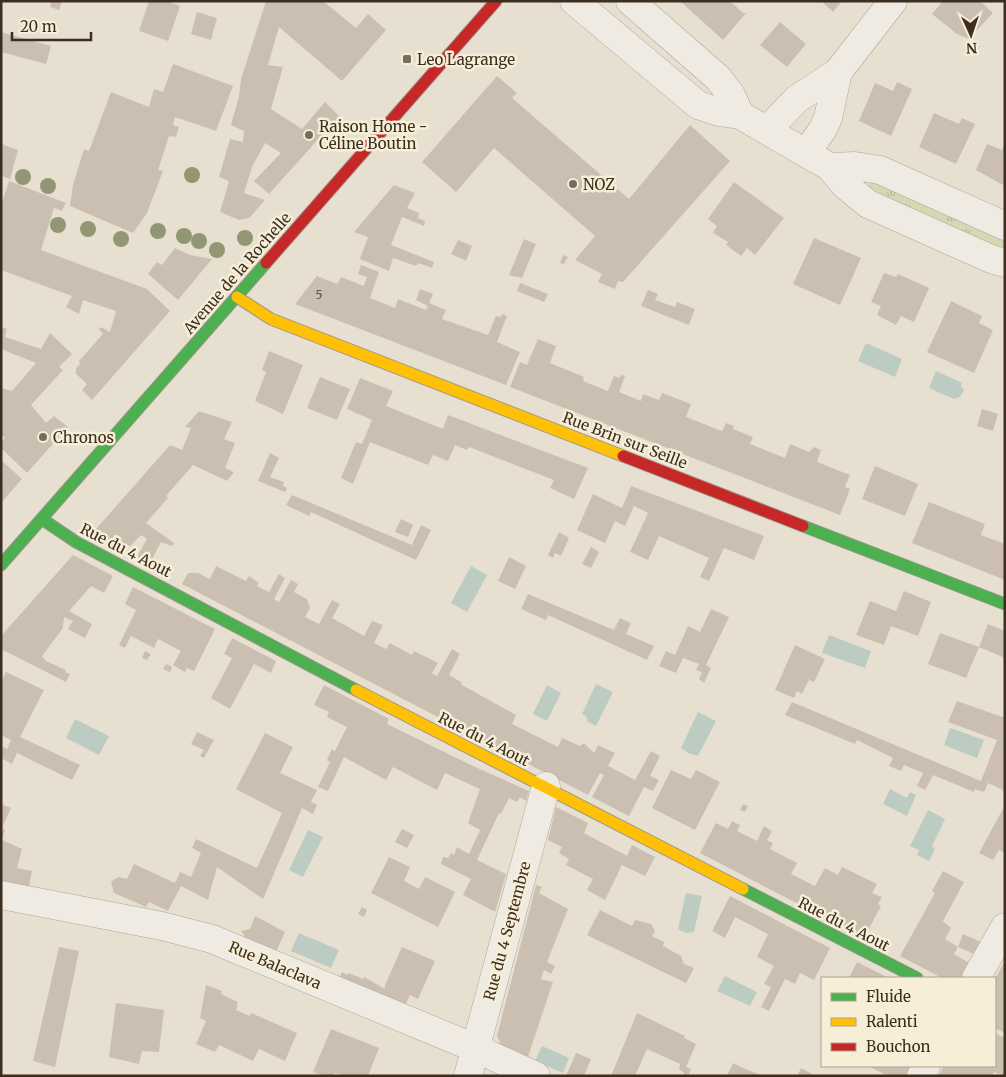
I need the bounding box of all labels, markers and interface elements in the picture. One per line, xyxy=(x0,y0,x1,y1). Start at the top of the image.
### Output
scale bar xyxy=(12,10,91,42)
north arrow xyxy=(946,10,996,60)
text: 20 m xyxy=(20,17,57,36)
text: N xyxy=(966,39,978,57)
place label: Leo Lagrange xyxy=(417,50,515,69)
marker: Leo Lagrange xyxy=(401,53,413,65)
place label: Raison Home - Céline Boutin xyxy=(319,117,428,153)
marker: Raison Home - Céline Boutin xyxy=(303,129,315,141)
place label: NOZ xyxy=(583,175,615,194)
marker: NOZ xyxy=(567,178,579,190)
street label: Avenue de la Rochelle xyxy=(178,208,295,338)
house number: 5 xyxy=(315,287,323,302)
street label: Rue Brin sur Seille xyxy=(560,408,690,473)
place label: Chronos xyxy=(53,428,114,447)
marker: Chronos xyxy=(37,431,49,443)
street label: Rue du 4 Aout xyxy=(77,519,175,581)
street label: Rue du 4 Aout xyxy=(435,708,533,770)
street label: Rue du 4 Septembre xyxy=(479,859,535,1003)
street label: Rue du 4 Aout xyxy=(795,893,893,955)
street label: Rue Balaclava xyxy=(226,937,324,993)
legend xyxy=(821,977,996,1067)
text: Fluide xyxy=(866,987,911,1006)
text: Ralenti xyxy=(866,1012,918,1031)
text: Bouchon xyxy=(866,1037,930,1056)

